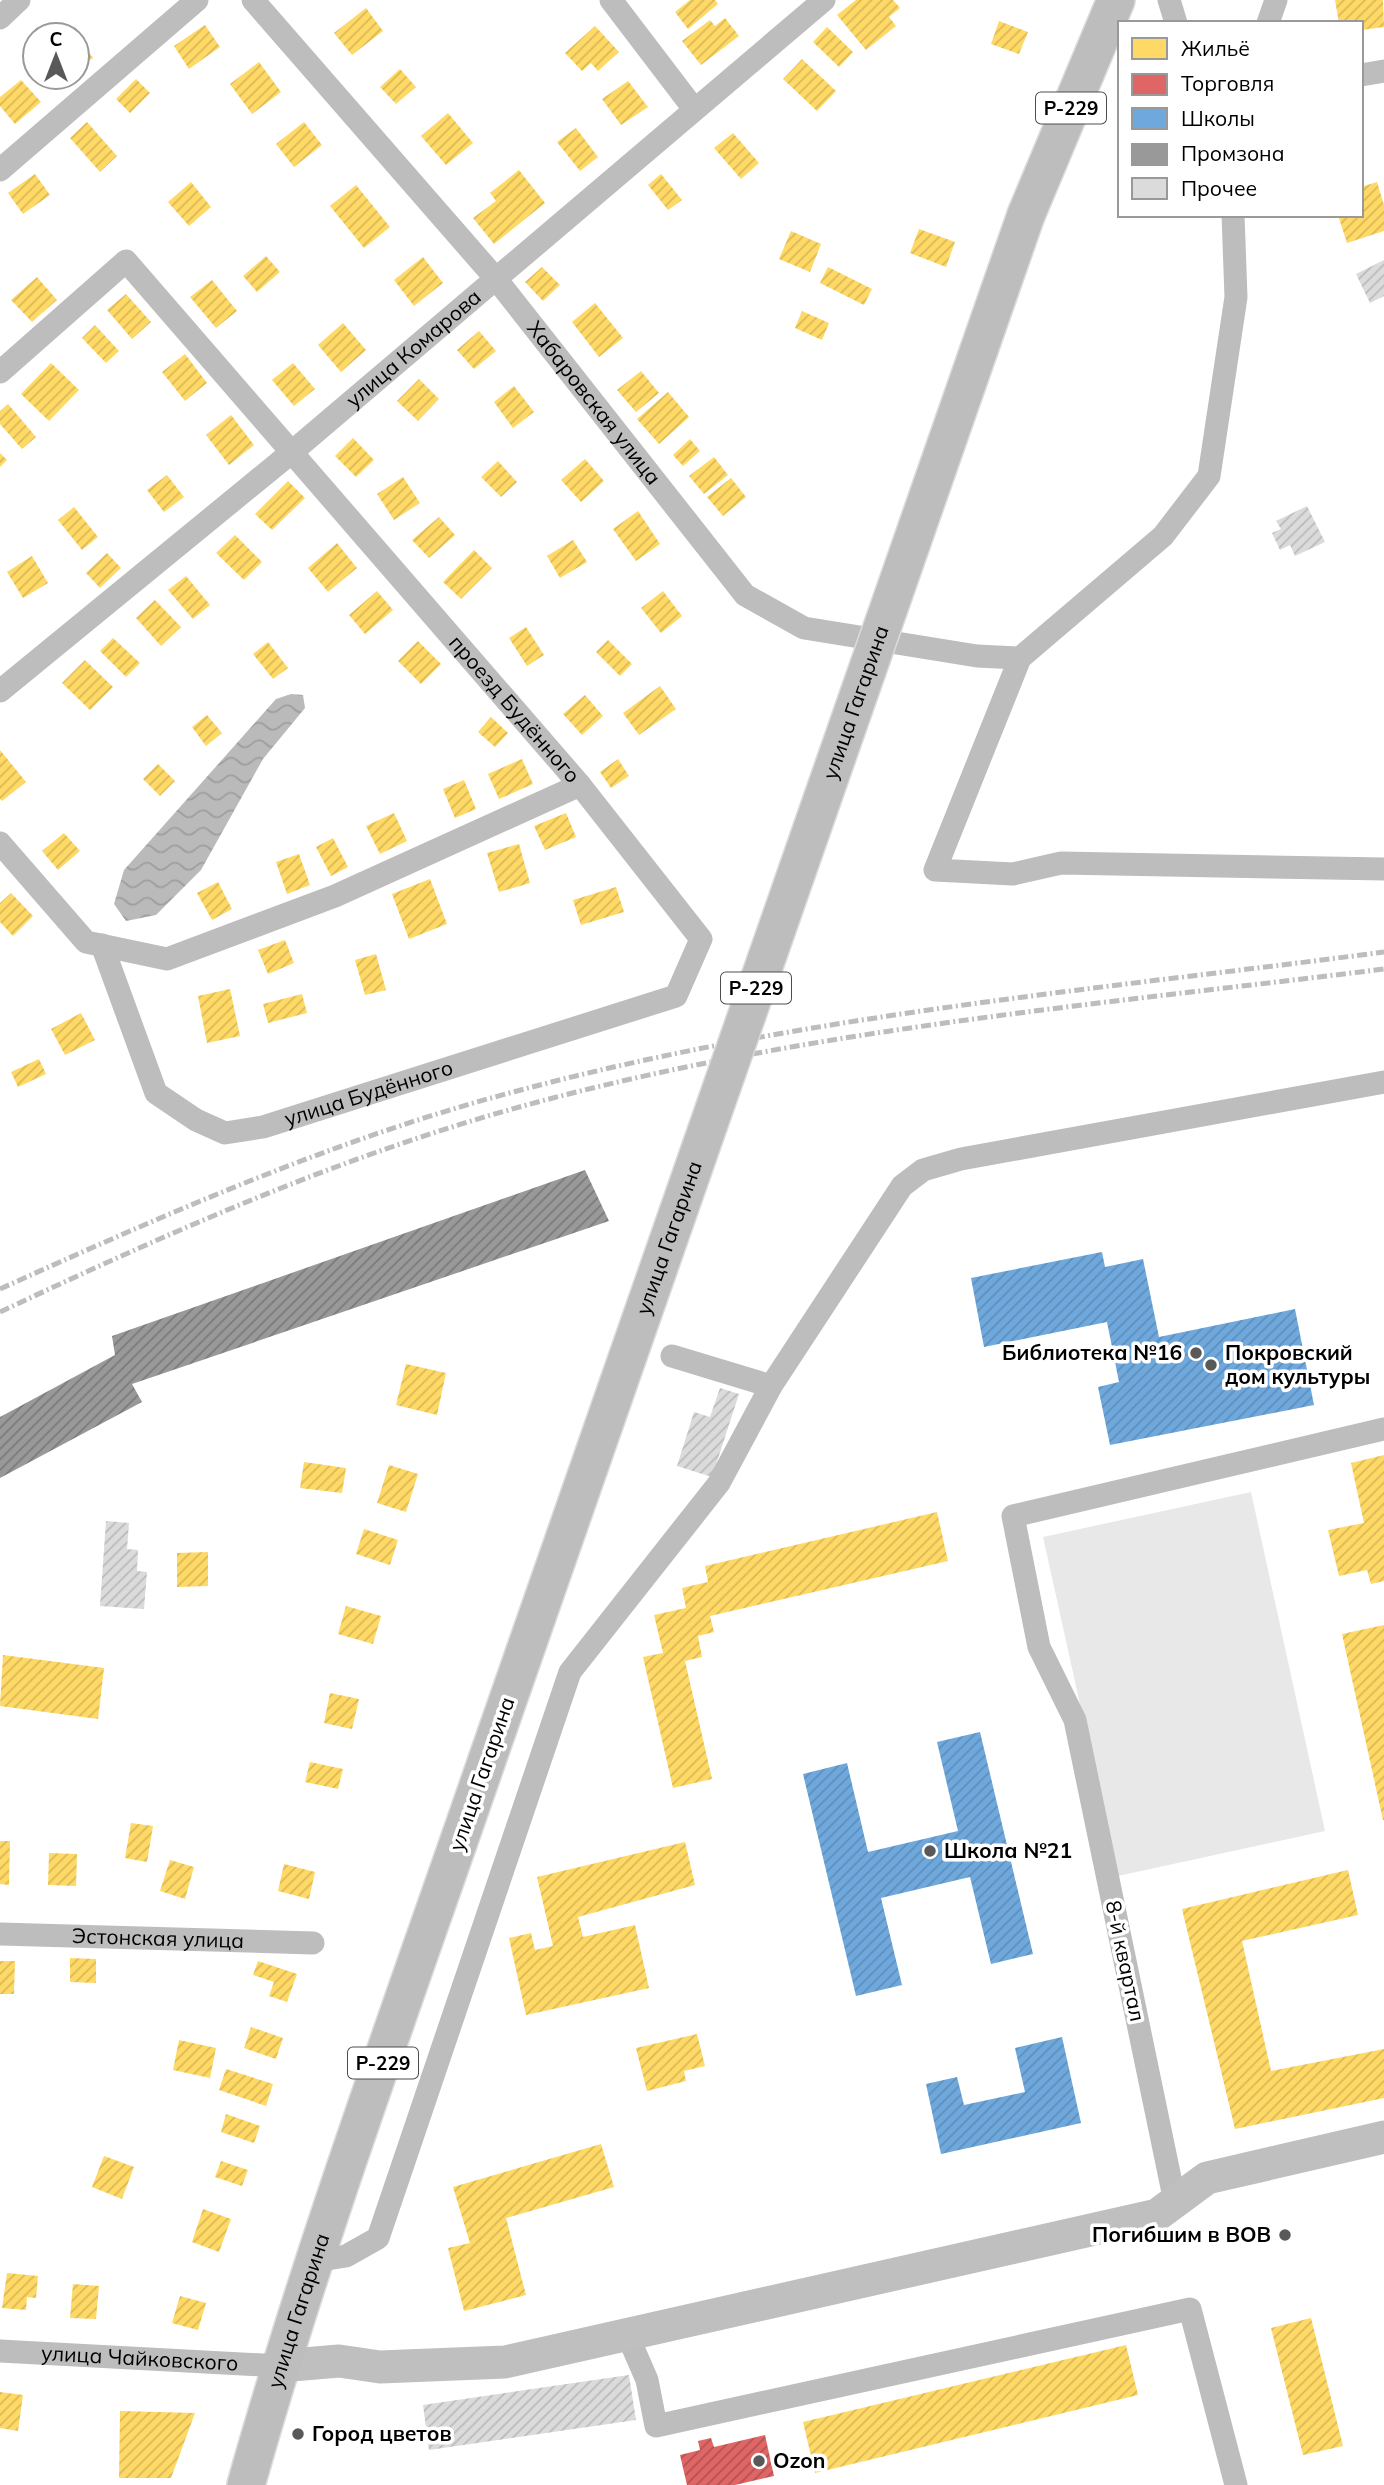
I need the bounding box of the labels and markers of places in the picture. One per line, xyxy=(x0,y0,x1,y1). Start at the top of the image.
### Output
place label: Библиотека №16 xyxy=(1002,1339,1182,1365)
place label: Покровский дом культуры xyxy=(1225,1339,1370,1389)
marker: Библиотека №16 xyxy=(1188,1345,1204,1361)
marker: Покровский дом культуры xyxy=(1203,1357,1219,1373)
place label: Школа №21 xyxy=(944,1837,1072,1863)
marker: Школа №21 xyxy=(922,1843,938,1859)
place label: Погибшим в ВОВ xyxy=(1092,2221,1271,2247)
marker: Погибшим в ВОВ xyxy=(1277,2227,1293,2243)
place label: Город цветов xyxy=(312,2420,452,2446)
marker: Город цветов xyxy=(290,2426,306,2442)
place label: Ozon xyxy=(773,2447,825,2473)
marker: Ozon xyxy=(751,2453,767,2469)

